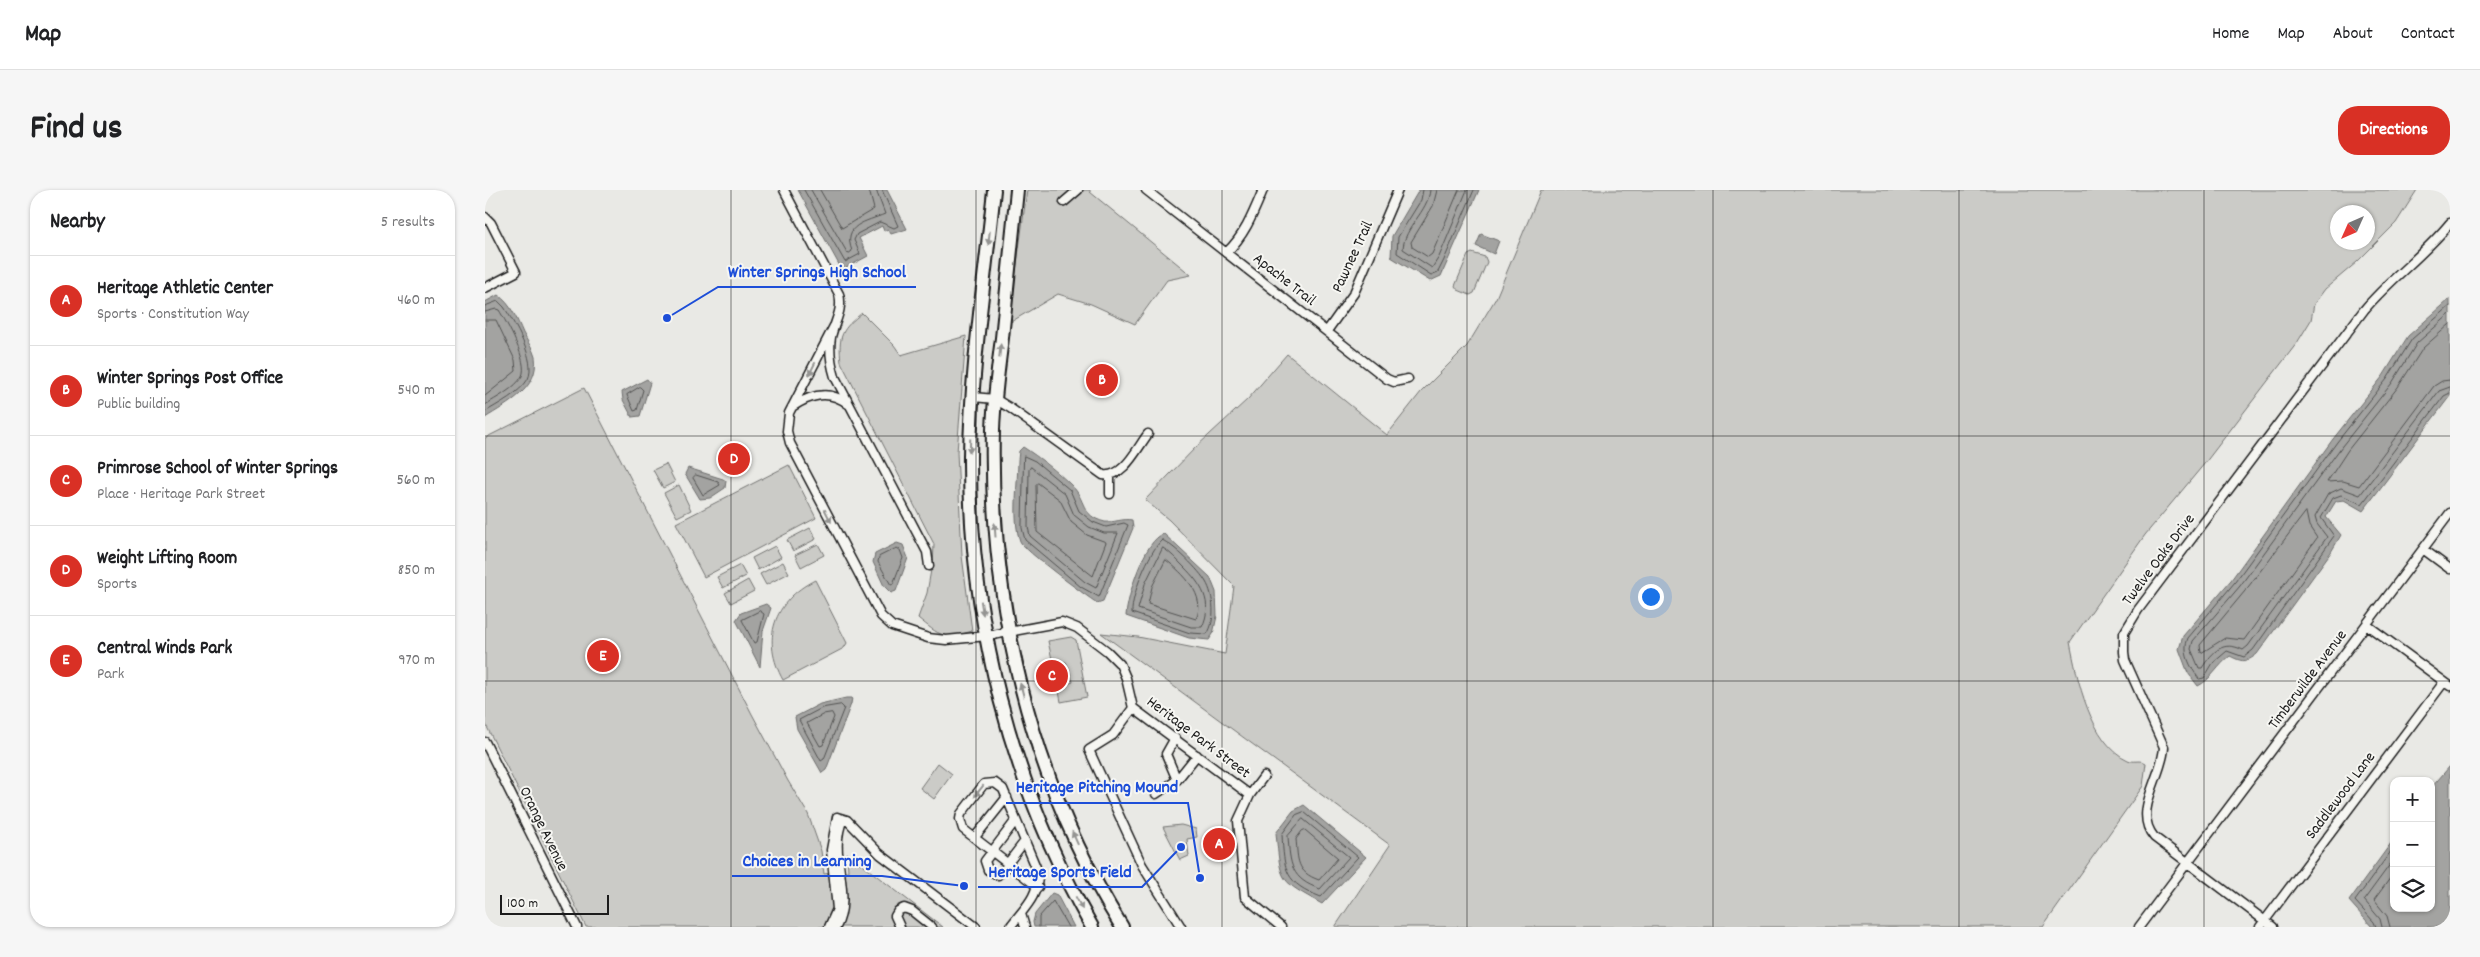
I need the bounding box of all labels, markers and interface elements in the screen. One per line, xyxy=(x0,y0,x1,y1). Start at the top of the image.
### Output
text: Map xyxy=(25,18,61,52)
text: Home xyxy=(2212,22,2249,47)
text: Map xyxy=(2277,22,2305,47)
text: About xyxy=(2333,22,2373,47)
text: Contact xyxy=(2401,22,2455,47)
text: Find us xyxy=(30,105,122,155)
button: Directions xyxy=(2338,106,2450,155)
north arrow xyxy=(2330,205,2375,250)
text: Nearby xyxy=(50,208,105,238)
text: 5 results xyxy=(381,211,435,234)
street label: Pawnee Trail xyxy=(1326,217,1380,297)
one-way arrow xyxy=(985,231,993,247)
street label: Apache Trail xyxy=(1248,248,1321,312)
callout: Winter Springs High School xyxy=(718,254,916,287)
text: Winter Springs High School xyxy=(728,261,907,286)
text: Heritage Athletic Center xyxy=(97,276,273,303)
text: A xyxy=(62,289,70,312)
text: 460 m xyxy=(397,289,435,312)
text: Sports · Constitution Way xyxy=(97,303,249,326)
one-way arrow xyxy=(996,342,1004,358)
pin: B xyxy=(1086,361,1118,399)
one-way arrow xyxy=(808,362,816,377)
text: Winter Springs Post Office xyxy=(97,366,283,393)
text: B xyxy=(62,379,70,402)
text: 540 m xyxy=(398,379,435,402)
text: Public building xyxy=(97,393,180,416)
one-way arrow xyxy=(966,438,974,454)
pin: D xyxy=(718,440,750,478)
text: Primrose School of Winter Springs xyxy=(97,456,338,483)
text: C xyxy=(62,469,70,492)
text: 560 m xyxy=(396,469,435,492)
text: Place · Heritage Park Street xyxy=(97,483,265,506)
one-way arrow xyxy=(824,509,832,524)
street label: Twelve Oaks Drive xyxy=(2117,509,2201,611)
one-way arrow xyxy=(991,521,999,537)
text: Weight Lifting Room xyxy=(97,546,237,573)
text: D xyxy=(62,559,70,582)
text: 850 m xyxy=(398,559,435,582)
text: Sports xyxy=(97,573,137,596)
your location xyxy=(1638,584,1664,610)
one-way arrow xyxy=(978,600,986,616)
street label: Timberwilde Avenue xyxy=(2263,625,2353,735)
text: Central Winds Park xyxy=(97,636,232,663)
pin: E xyxy=(587,637,619,675)
text: E xyxy=(62,649,70,672)
text: 970 m xyxy=(398,649,435,672)
pin: C xyxy=(1036,657,1068,695)
text: Park xyxy=(97,663,124,686)
one-way arrow xyxy=(1018,682,1026,697)
street label: Heritage Park Street xyxy=(1141,691,1255,785)
street label: Saddlewood Lane xyxy=(2300,747,2382,845)
callout: Heritage Pitching Mound xyxy=(1006,770,1188,803)
text: Heritage Pitching Mound xyxy=(1016,776,1178,801)
map controls xyxy=(2390,777,2435,912)
button: + xyxy=(2390,777,2435,822)
street label: Orange Avenue xyxy=(513,783,573,875)
one-way arrow xyxy=(973,784,984,797)
button: − xyxy=(2390,822,2435,867)
pin: A xyxy=(1203,825,1235,863)
one-way arrow xyxy=(1070,830,1079,845)
callout: Choices in Learning xyxy=(732,843,882,876)
text: Choices in Learning xyxy=(742,850,872,875)
callout: Heritage Sports Field xyxy=(978,854,1142,887)
text: Heritage Sports Field xyxy=(988,861,1132,886)
button: layers xyxy=(2390,867,2435,912)
scale bar xyxy=(500,892,609,915)
text: 100 m xyxy=(507,894,538,914)
one-way arrow xyxy=(1075,896,1083,910)

